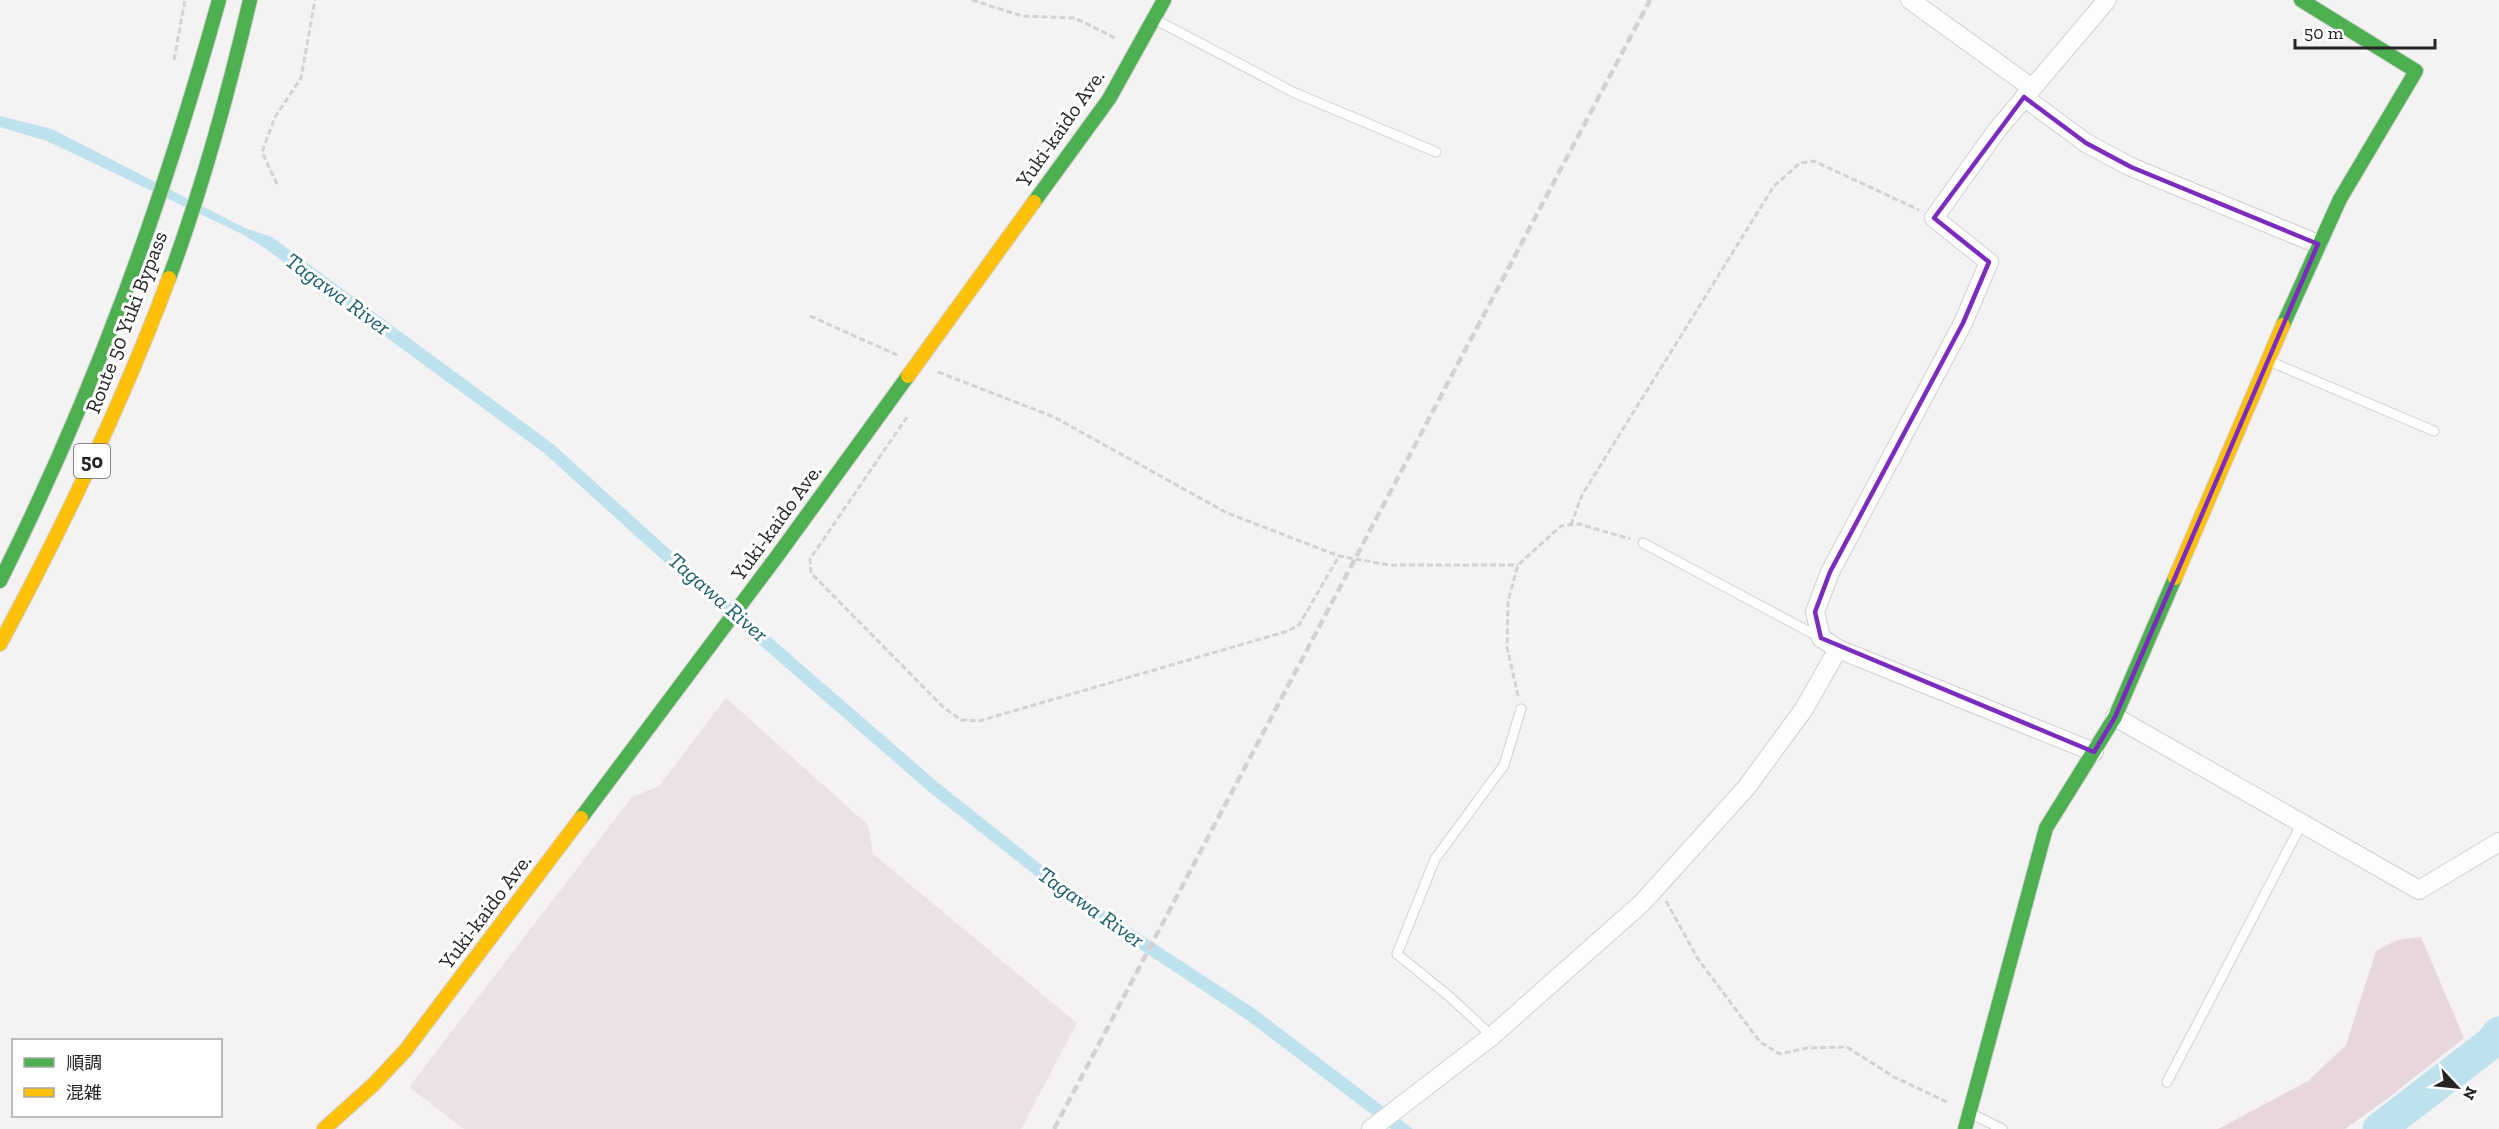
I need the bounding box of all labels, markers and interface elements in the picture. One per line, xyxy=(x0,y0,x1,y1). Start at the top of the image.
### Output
scale bar xyxy=(2295,12,2434,50)
text: 50 m xyxy=(2304,22,2344,44)
street label: Yuki-kaido Ave. xyxy=(1010,64,1110,192)
street label: Route 50 Yuki Bypass xyxy=(80,227,172,417)
water label: Tagawa River xyxy=(280,247,396,341)
road number: 50 xyxy=(74,444,110,478)
street label: Yuki-kaido Ave. xyxy=(725,459,827,586)
water label: Tagawa River xyxy=(663,546,774,648)
street label: Yuki-kaido Ave. xyxy=(433,848,536,974)
water label: Tagawa River xyxy=(1033,861,1150,954)
legend xyxy=(12,1039,222,1117)
text: 順調 xyxy=(66,1052,102,1074)
north arrow xyxy=(2427,1057,2487,1117)
text: 混雑 xyxy=(66,1082,102,1104)
text: N xyxy=(2459,1084,2481,1103)

